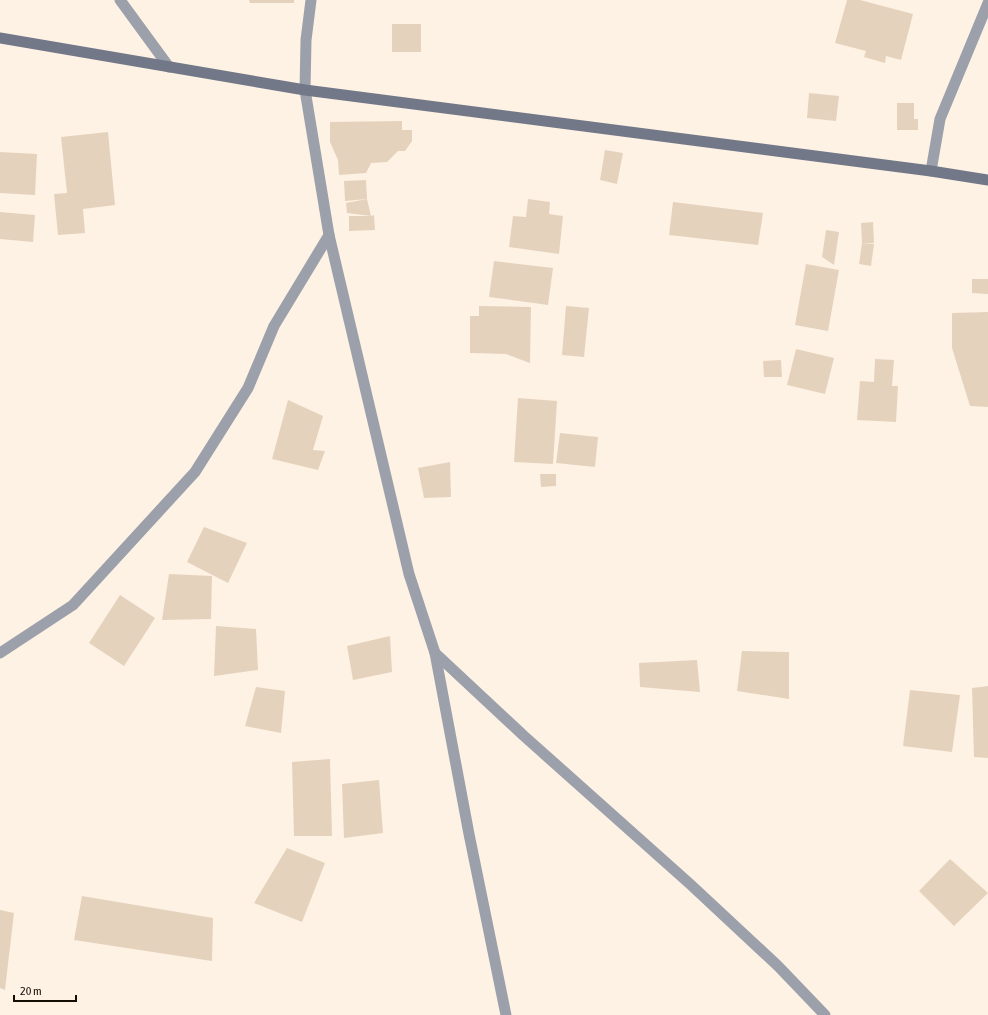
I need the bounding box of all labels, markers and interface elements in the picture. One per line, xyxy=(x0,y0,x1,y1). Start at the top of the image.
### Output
scale bar xyxy=(14,977,76,1003)
text: 20 m xyxy=(20,984,42,998)

